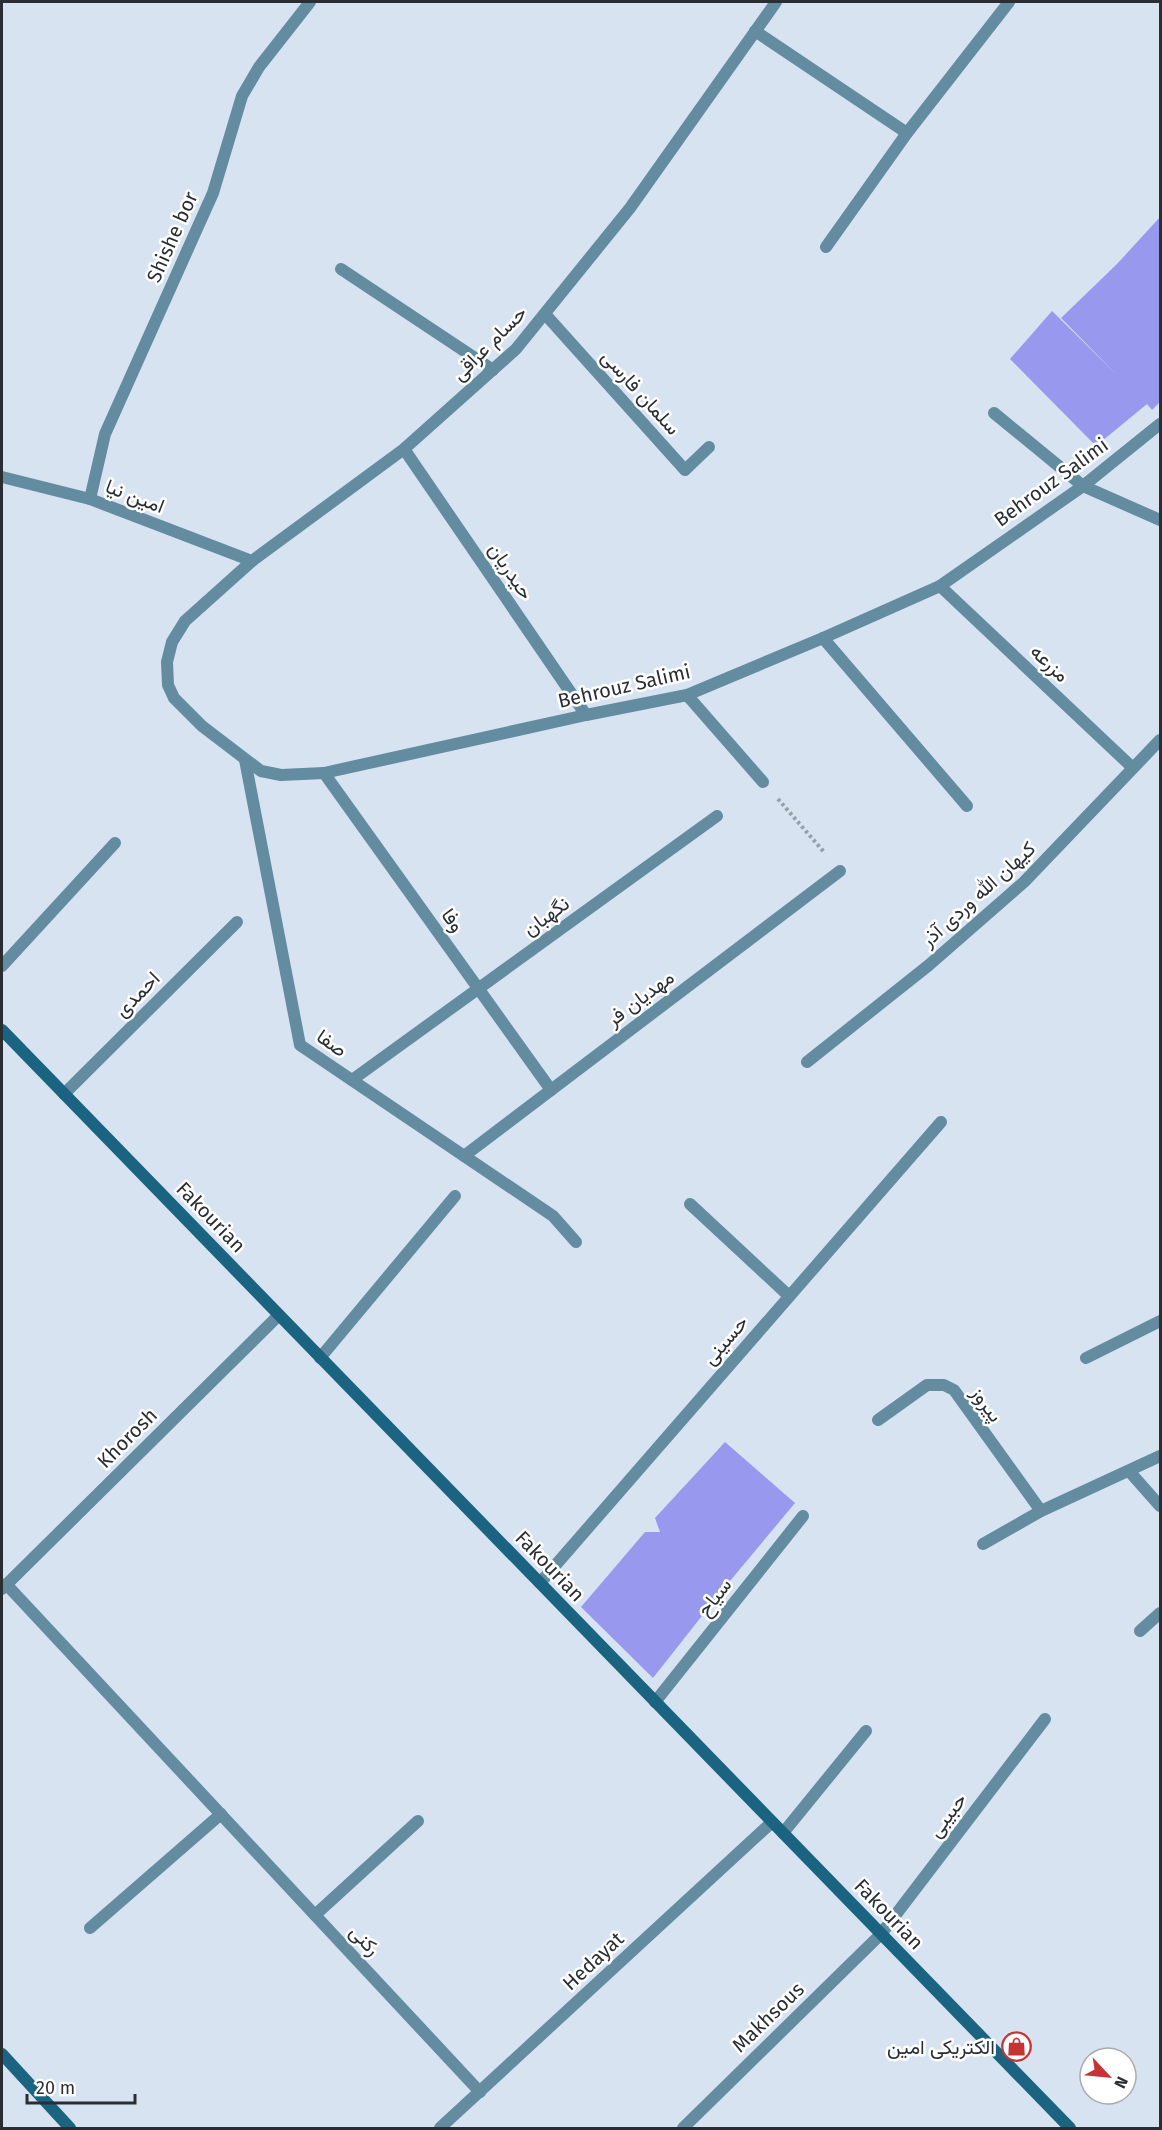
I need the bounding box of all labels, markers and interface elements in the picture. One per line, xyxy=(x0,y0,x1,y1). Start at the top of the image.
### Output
street label: Shishe bor xyxy=(141,188,203,286)
street label: حسام عراقی xyxy=(446,300,532,386)
street label: سلمان فارسی xyxy=(596,345,685,440)
street label: Behrouz Salimi xyxy=(989,433,1113,531)
street label: امین نیا xyxy=(102,474,168,518)
street label: حیدریان xyxy=(483,538,539,604)
street label: مزرعه xyxy=(1025,639,1074,688)
street label: Behrouz Salimi xyxy=(555,659,693,713)
street label: کیهان الله وردی آذر xyxy=(915,836,1041,953)
street label: نگهبان xyxy=(518,891,575,942)
street label: وفا xyxy=(436,904,470,937)
street label: مهدیان فر xyxy=(601,965,679,1033)
street label: احمدی xyxy=(109,966,165,1022)
street label: صفا xyxy=(312,1024,352,1062)
street label: Fakourian xyxy=(172,1177,250,1257)
street label: حسینی xyxy=(697,1311,753,1369)
street label: پیروز xyxy=(964,1381,1008,1428)
street label: Khorosh xyxy=(92,1403,162,1473)
street label: Fakourian xyxy=(511,1526,589,1606)
street label: سیاح xyxy=(692,1573,738,1622)
street label: حبیبی xyxy=(923,1788,971,1842)
street label: Fakourian xyxy=(850,1874,928,1954)
street label: رکنی xyxy=(344,1920,385,1961)
street label: Hedayat xyxy=(558,1926,629,1995)
street label: Makhsous xyxy=(727,1977,809,2057)
shop icon: الکتریکی امین xyxy=(1000,2031,1032,2063)
place label: الکتریکی امین xyxy=(887,2035,995,2060)
north arrow xyxy=(1078,2046,1138,2106)
scale bar xyxy=(27,2067,135,2105)
text: N xyxy=(1110,2073,1132,2091)
text: 20 m xyxy=(36,2077,75,2099)

